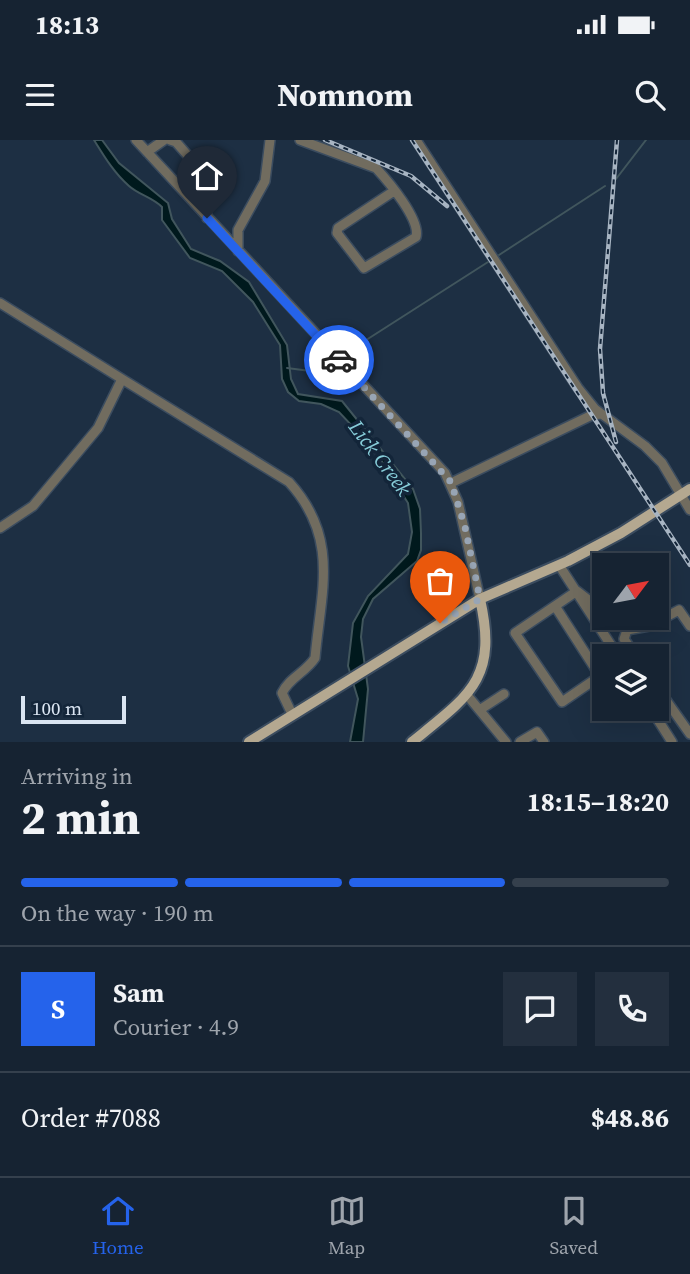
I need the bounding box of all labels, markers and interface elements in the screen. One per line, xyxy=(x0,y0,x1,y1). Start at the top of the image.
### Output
text: 18:13 xyxy=(35,7,99,43)
text: Nomnom xyxy=(277,73,413,117)
icon: menu xyxy=(21,76,59,114)
icon: search xyxy=(631,76,669,114)
pin xyxy=(177,146,237,218)
icon: home xyxy=(188,157,226,195)
courier xyxy=(304,325,374,395)
icon: car xyxy=(320,341,358,379)
water label: Lick Creek xyxy=(342,413,419,502)
pin xyxy=(410,551,470,623)
north arrow xyxy=(592,553,668,630)
map controls xyxy=(592,553,669,721)
icon: bag xyxy=(421,562,459,600)
button: layers xyxy=(592,644,669,721)
scale bar xyxy=(21,693,126,725)
text: 100 m xyxy=(32,695,82,721)
text: Arriving in xyxy=(21,760,133,792)
text: 18:15–18:20 xyxy=(527,784,669,820)
text: 2 min xyxy=(21,786,140,849)
text: On the way · 190 m xyxy=(21,897,214,929)
button: chat xyxy=(503,972,577,1046)
button: phone xyxy=(595,972,669,1046)
text: Sam xyxy=(113,975,164,1011)
text: S xyxy=(51,991,65,1027)
text: Courier · 4.9 xyxy=(113,1011,239,1043)
text: Order #7088 xyxy=(21,1100,161,1136)
text: $48.86 xyxy=(591,1100,669,1136)
tab: Home xyxy=(92,1192,144,1260)
tab: Map xyxy=(328,1192,366,1260)
tab: Saved xyxy=(549,1192,598,1260)

